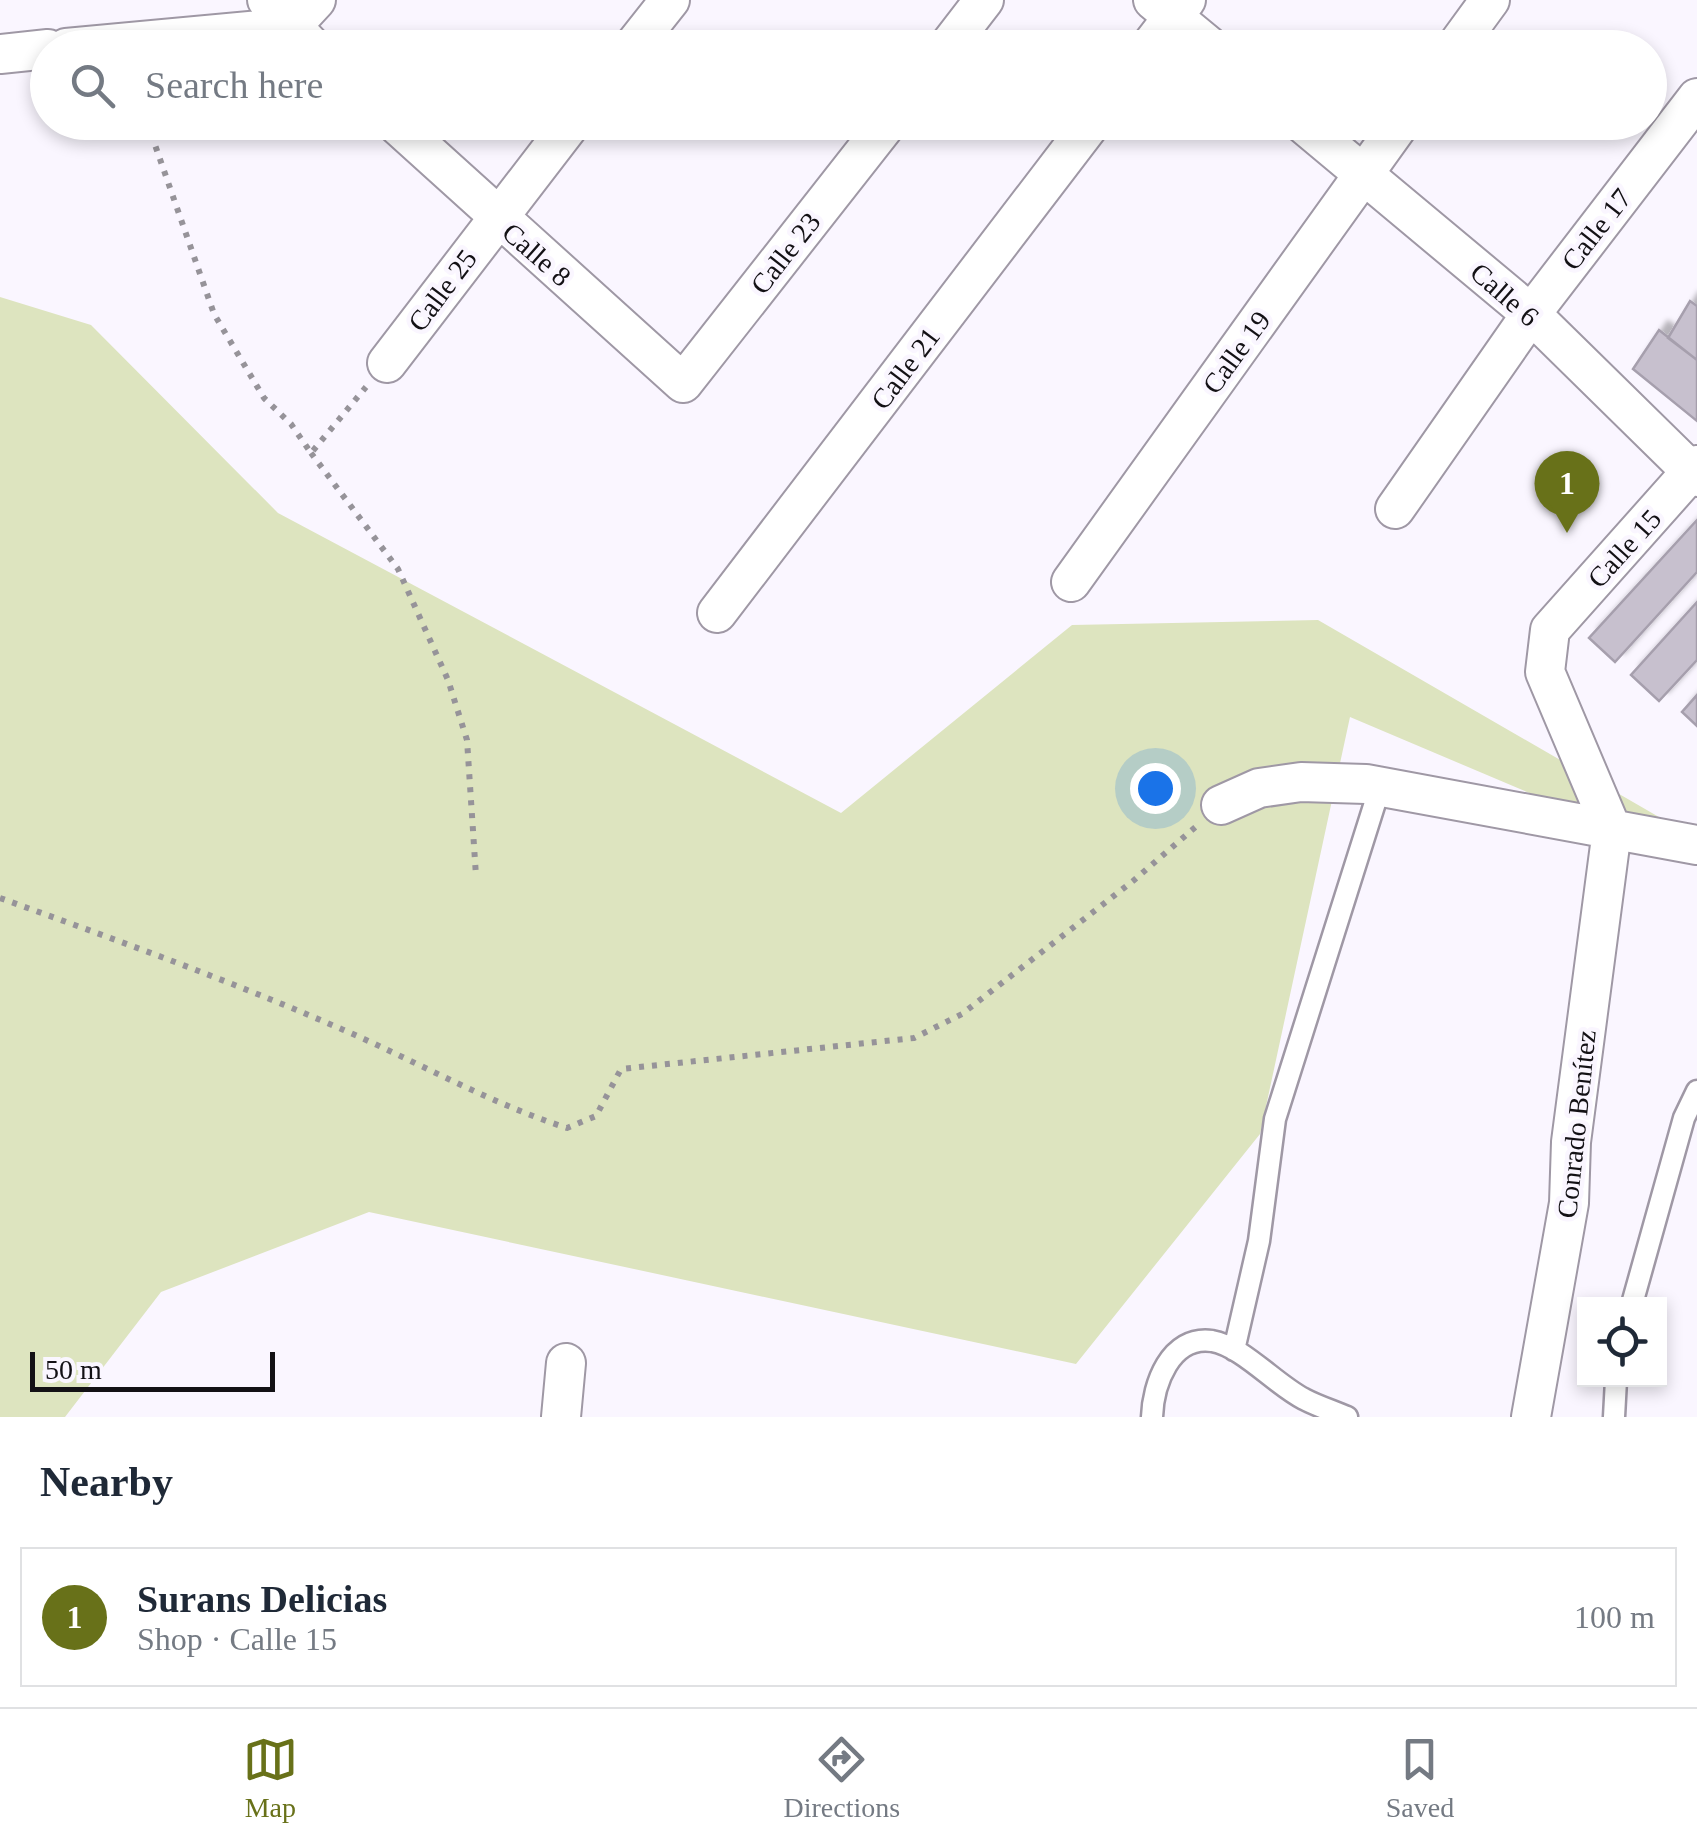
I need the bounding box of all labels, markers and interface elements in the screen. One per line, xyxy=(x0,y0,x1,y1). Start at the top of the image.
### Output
search box xyxy=(30,30,1667,140)
icon: search xyxy=(65,58,120,113)
text: Search here xyxy=(145,64,323,106)
street label: Calle 17 xyxy=(1555,183,1638,276)
street label: Calle 23 xyxy=(744,207,827,300)
street label: Calle 8 xyxy=(496,216,577,292)
street label: Calle 25 xyxy=(402,243,483,337)
street label: Calle 6 xyxy=(1464,256,1545,332)
street label: Calle 19 xyxy=(1196,305,1277,399)
street label: Calle 21 xyxy=(865,321,946,415)
pin: 1 xyxy=(1534,450,1600,533)
street label: Calle 15 xyxy=(1581,503,1667,594)
your location xyxy=(1130,763,1181,814)
street label: Conrado Benítez xyxy=(1551,1028,1602,1220)
map controls xyxy=(1577,1297,1667,1387)
button: locate xyxy=(1577,1297,1667,1387)
scale bar xyxy=(30,1347,275,1392)
text: 50 m xyxy=(45,1354,102,1385)
text: Nearby xyxy=(40,1459,173,1505)
text: Surans Delicias xyxy=(137,1578,387,1620)
text: 1 xyxy=(67,1599,83,1635)
text: 100 m xyxy=(1574,1599,1655,1635)
text: Shop · Calle 15 xyxy=(137,1621,337,1657)
tab: Map xyxy=(243,1732,298,1824)
tab: Directions xyxy=(783,1732,900,1824)
tab: Saved xyxy=(1386,1732,1454,1824)

